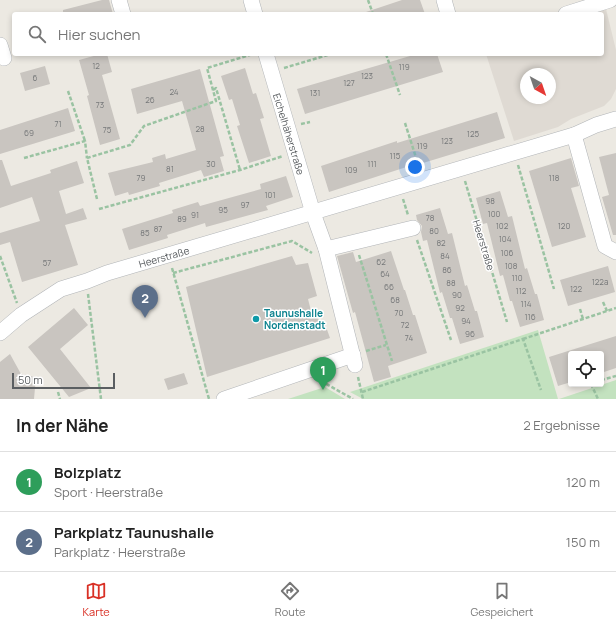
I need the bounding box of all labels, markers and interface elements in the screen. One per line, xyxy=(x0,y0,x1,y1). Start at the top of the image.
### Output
search box xyxy=(12,12,604,56)
icon: search xyxy=(26,23,48,45)
text: Hier suchen xyxy=(58,24,140,45)
house number: 12 xyxy=(92,60,100,71)
house number: 119 xyxy=(398,61,410,72)
north arrow xyxy=(520,68,556,104)
house number: 123 xyxy=(361,70,373,81)
house number: 6 xyxy=(33,72,38,83)
house number: 127 xyxy=(343,77,355,88)
house number: 24 xyxy=(169,86,179,97)
house number: 131 xyxy=(310,87,320,98)
street label: Eichelhäherstraße xyxy=(270,92,308,177)
house number: 26 xyxy=(145,94,155,105)
house number: 73 xyxy=(96,99,104,110)
house number: 71 xyxy=(54,118,62,129)
house number: 28 xyxy=(195,123,205,134)
house number: 75 xyxy=(103,124,112,135)
house number: 69 xyxy=(24,127,34,138)
house number: 125 xyxy=(467,128,480,139)
house number: 123 xyxy=(441,135,453,146)
house number: 119 xyxy=(416,140,428,151)
house number: 115 xyxy=(390,150,401,161)
your location xyxy=(405,157,425,177)
house number: 30 xyxy=(206,158,216,169)
house number: 111 xyxy=(367,158,377,169)
house number: 81 xyxy=(166,163,174,174)
house number: 109 xyxy=(345,164,358,175)
house number: 79 xyxy=(137,172,146,183)
house number: 118 xyxy=(549,172,560,183)
house number: 101 xyxy=(264,189,276,200)
house number: 98 xyxy=(485,195,495,206)
house number: 97 xyxy=(241,199,249,210)
house number: 95 xyxy=(218,204,228,215)
house number: 100 xyxy=(488,208,501,219)
house number: 91 xyxy=(191,209,199,220)
house number: 78 xyxy=(426,212,435,223)
house number: 89 xyxy=(177,213,187,224)
street label: Heerstraße xyxy=(470,218,498,272)
house number: 102 xyxy=(496,220,509,231)
house number: 120 xyxy=(558,220,570,231)
house number: 87 xyxy=(154,223,162,234)
house number: 80 xyxy=(429,225,439,236)
house number: 85 xyxy=(140,227,150,238)
house number: 104 xyxy=(499,233,512,244)
house number: 82 xyxy=(436,237,446,248)
street label: Heerstraße xyxy=(137,243,191,271)
house number: 106 xyxy=(501,247,514,258)
house number: 84 xyxy=(440,250,450,261)
house number: 62 xyxy=(376,256,386,267)
house number: 57 xyxy=(43,257,51,268)
house number: 108 xyxy=(505,260,518,271)
house number: 86 xyxy=(442,264,452,275)
house number: 64 xyxy=(380,268,390,279)
house number: 110 xyxy=(511,272,523,283)
house number: 122a xyxy=(592,276,608,287)
house number: 88 xyxy=(446,277,456,288)
house number: 66 xyxy=(384,281,394,292)
house number: 122 xyxy=(570,283,583,294)
pin: 2 xyxy=(132,285,158,318)
house number: 112 xyxy=(516,285,527,296)
house number: 90 xyxy=(452,289,462,300)
house number: 68 xyxy=(390,294,400,305)
house number: 114 xyxy=(521,298,532,309)
house number: 92 xyxy=(455,302,465,313)
place label: Taunushalle Nordenstadt xyxy=(264,306,326,332)
house number: 70 xyxy=(395,307,404,318)
house number: 116 xyxy=(524,311,536,322)
marker: Taunushalle Nordenstadt xyxy=(251,314,261,324)
house number: 94 xyxy=(461,315,471,326)
house number: 72 xyxy=(401,319,410,330)
house number: 96 xyxy=(465,328,475,339)
house number: 74 xyxy=(405,332,413,343)
map controls xyxy=(568,351,604,387)
button: locate xyxy=(568,351,604,387)
pin: 1 xyxy=(310,357,336,390)
scale bar xyxy=(12,371,115,390)
text: 50 m xyxy=(18,372,43,387)
text: In der Nähe xyxy=(16,414,109,437)
text: 2 Ergebnisse xyxy=(523,416,600,434)
text: Bolzplatz xyxy=(54,462,122,483)
text: 1 xyxy=(26,473,32,491)
text: 120 m xyxy=(566,473,600,491)
text: Sport · Heerstraße xyxy=(54,483,163,501)
text: Parkplatz Taunushalle xyxy=(54,522,214,543)
text: 2 xyxy=(25,533,33,551)
text: 150 m xyxy=(566,533,600,551)
text: Parkplatz · Heerstraße xyxy=(54,543,186,561)
tab: Karte xyxy=(83,580,110,619)
tab: Route xyxy=(275,580,305,619)
tab: Gespeichert xyxy=(471,580,533,619)

